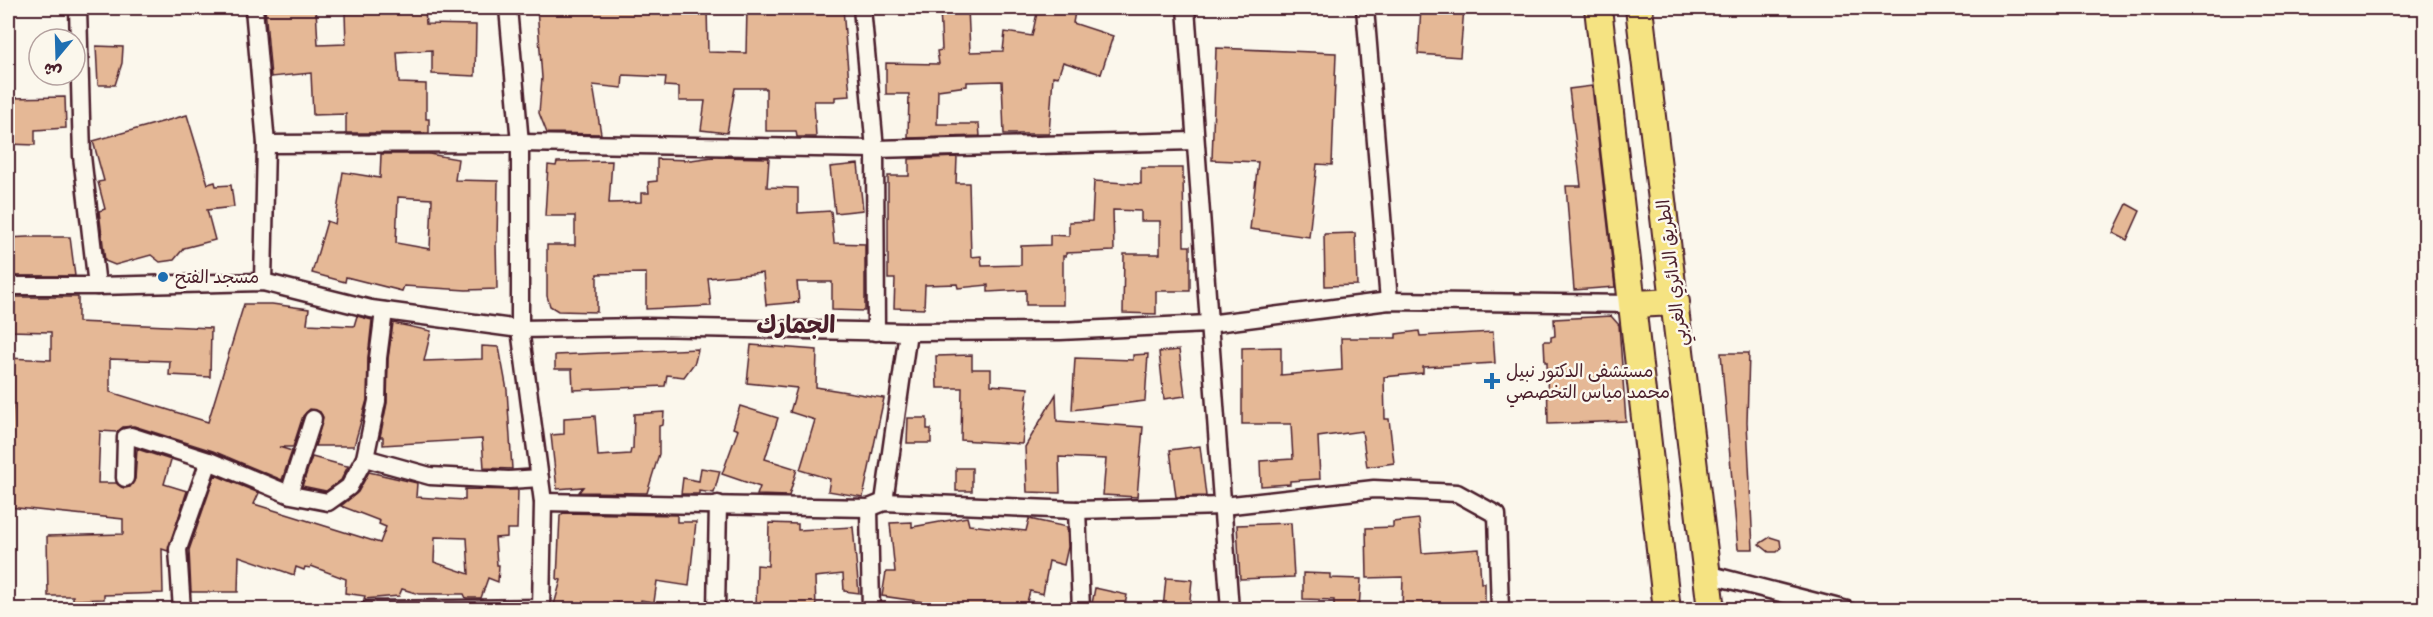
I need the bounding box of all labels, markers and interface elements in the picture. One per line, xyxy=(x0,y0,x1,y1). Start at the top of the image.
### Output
north arrow xyxy=(27,27,87,87)
text: ش xyxy=(41,59,64,84)
street label: الطريق الدائري الغربي xyxy=(1651,198,1697,348)
place label: مسجد الفتح xyxy=(175,265,259,289)
marker: مسجد الفتح xyxy=(156,270,170,284)
district label: الجمارك xyxy=(757,309,835,339)
place label: مستشفى الدكتور نبيل محمد مياس التخصصي xyxy=(1506,359,1670,408)
marker: مستشفى الدكتور نبيل محمد مياس التخصصي xyxy=(1483,372,1501,390)

